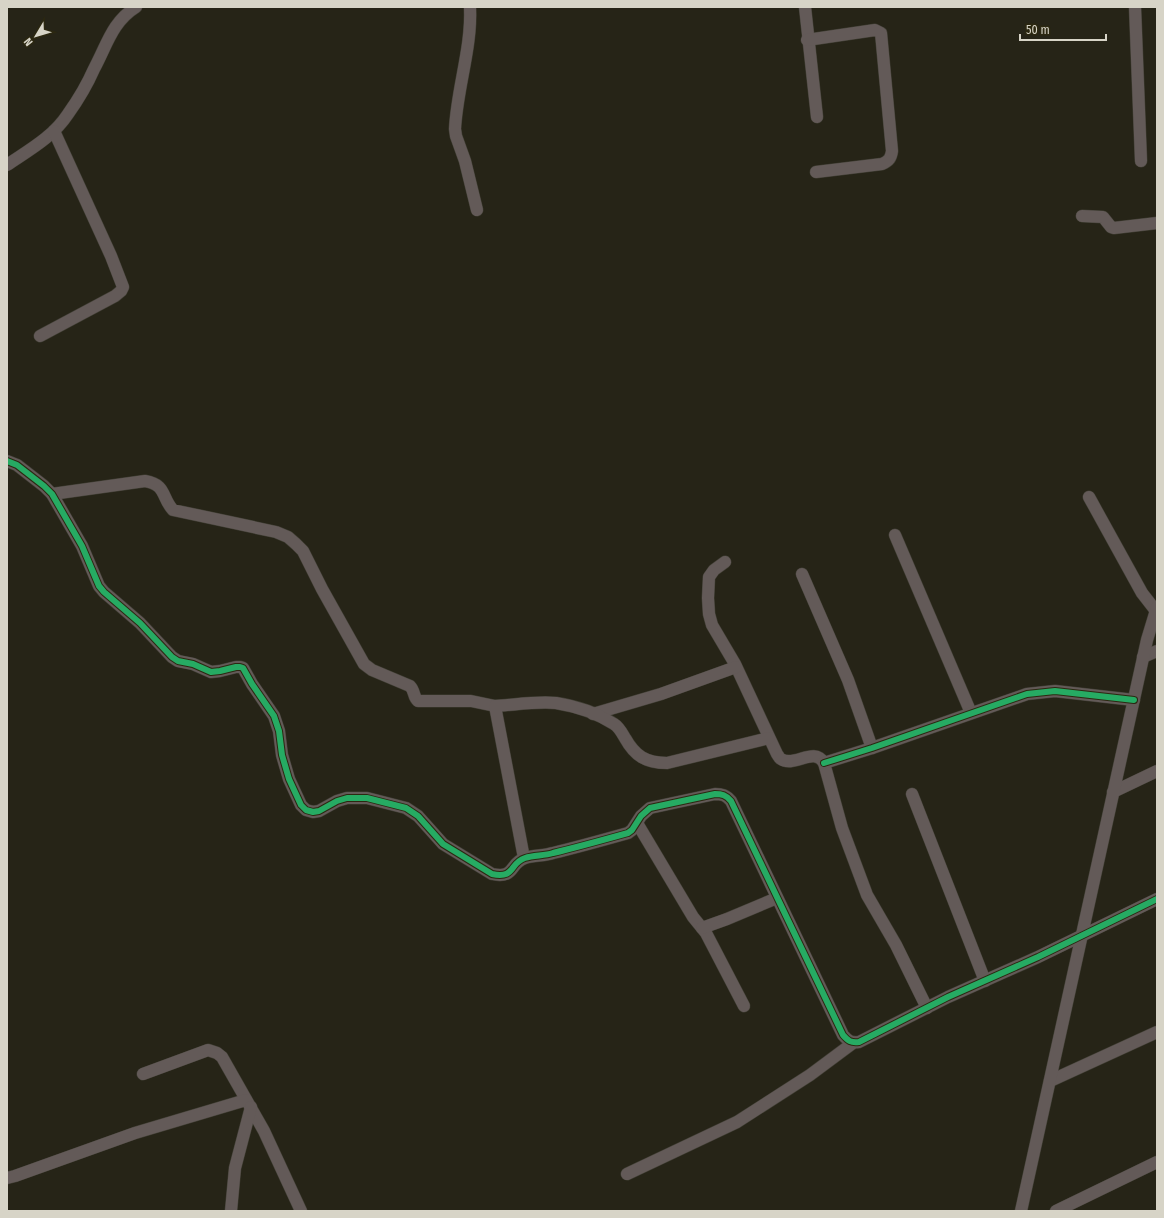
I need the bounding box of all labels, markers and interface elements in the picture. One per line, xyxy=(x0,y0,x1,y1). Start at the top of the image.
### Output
north arrow xyxy=(16,16,56,56)
scale bar xyxy=(1020,16,1106,42)
text: 50 m xyxy=(1026,23,1050,37)
text: N xyxy=(21,35,36,48)

